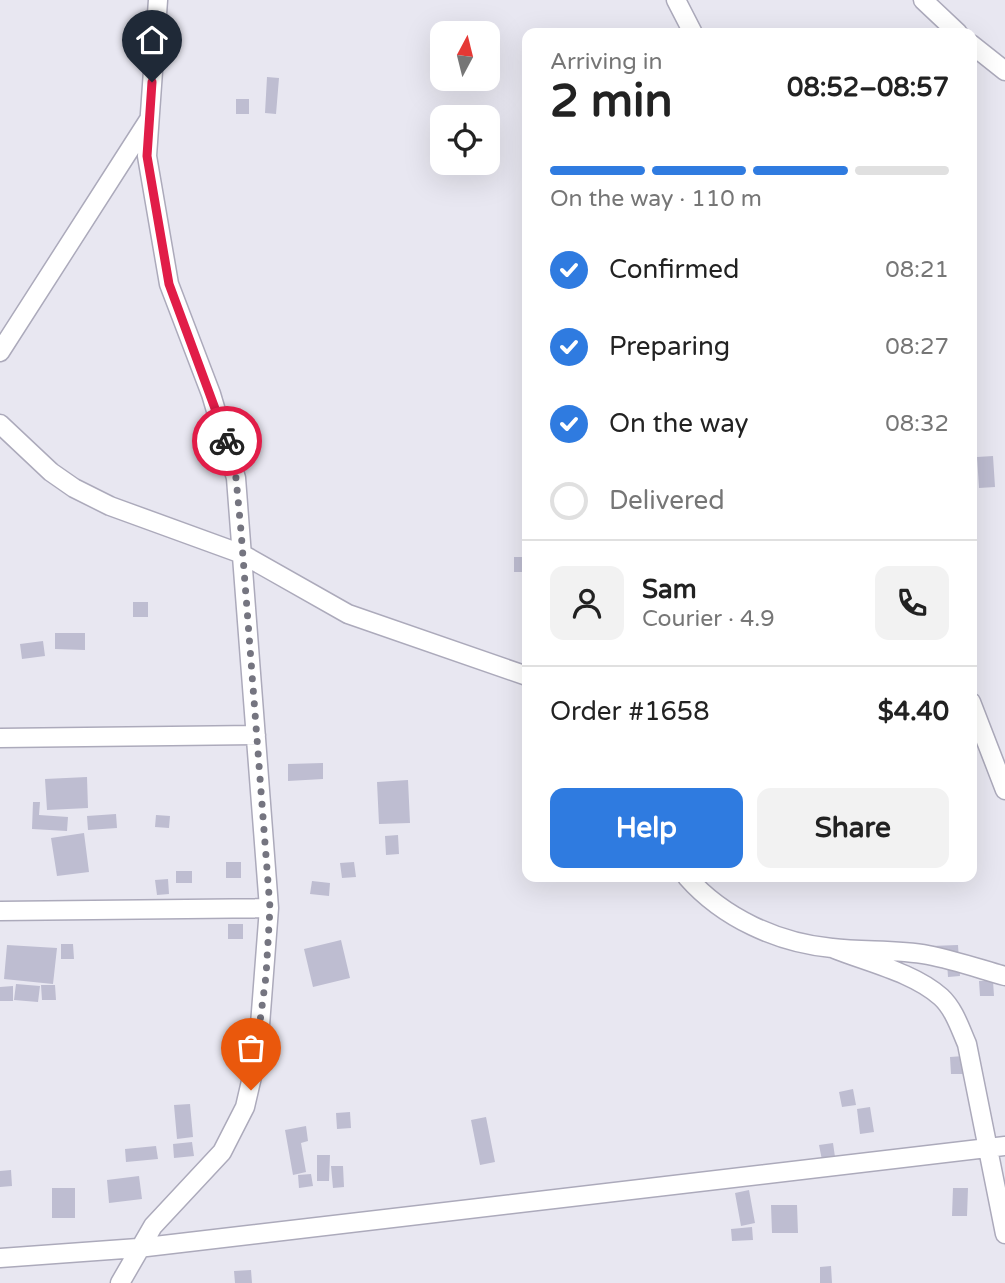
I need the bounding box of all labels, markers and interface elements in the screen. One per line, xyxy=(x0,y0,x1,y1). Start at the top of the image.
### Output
pin xyxy=(122,10,182,82)
icon: home xyxy=(133,21,171,59)
north arrow xyxy=(430,21,500,91)
map controls xyxy=(430,21,500,175)
text: Arriving in xyxy=(550,48,663,76)
text: 08:52–08:57 xyxy=(787,72,949,103)
text: 2 min xyxy=(550,74,673,129)
button: locate xyxy=(430,105,500,175)
text: On the way · 110 m xyxy=(550,185,762,213)
icon: check xyxy=(550,251,588,289)
text: Confirmed xyxy=(609,254,739,285)
text: 08:21 xyxy=(885,256,949,284)
icon: check xyxy=(550,328,588,366)
text: Preparing xyxy=(609,331,730,362)
text: 08:27 xyxy=(885,333,949,361)
icon: check xyxy=(550,405,588,443)
courier xyxy=(192,406,262,476)
text: On the way xyxy=(609,408,749,439)
text: 08:32 xyxy=(885,410,949,438)
icon: bike xyxy=(208,422,246,460)
text: Delivered xyxy=(609,485,725,516)
button: person xyxy=(550,566,624,640)
button: phone xyxy=(875,566,949,640)
text: Sam xyxy=(642,574,697,605)
text: Courier · 4.9 xyxy=(642,605,775,633)
text: Order #1658 xyxy=(550,696,710,727)
text: $4.40 xyxy=(878,696,949,727)
button: Help xyxy=(550,788,743,868)
button: Share xyxy=(757,788,949,868)
pin xyxy=(221,1018,281,1090)
icon: bag xyxy=(232,1029,270,1067)

